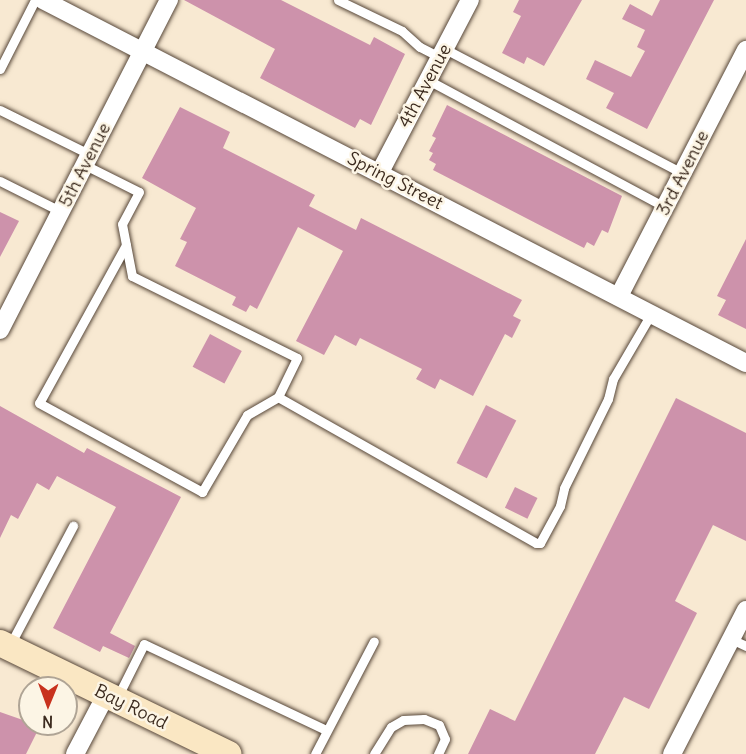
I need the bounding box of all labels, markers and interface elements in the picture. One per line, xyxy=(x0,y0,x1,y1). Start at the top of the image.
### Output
street label: 4th Avenue xyxy=(394,41,456,131)
street label: 5th Avenue xyxy=(55,119,115,211)
street label: 3rd Avenue xyxy=(652,127,714,219)
street label: Spring Street xyxy=(344,148,446,214)
north arrow xyxy=(18,676,78,736)
street label: Bay Road xyxy=(91,680,171,734)
text: N xyxy=(42,712,53,732)

